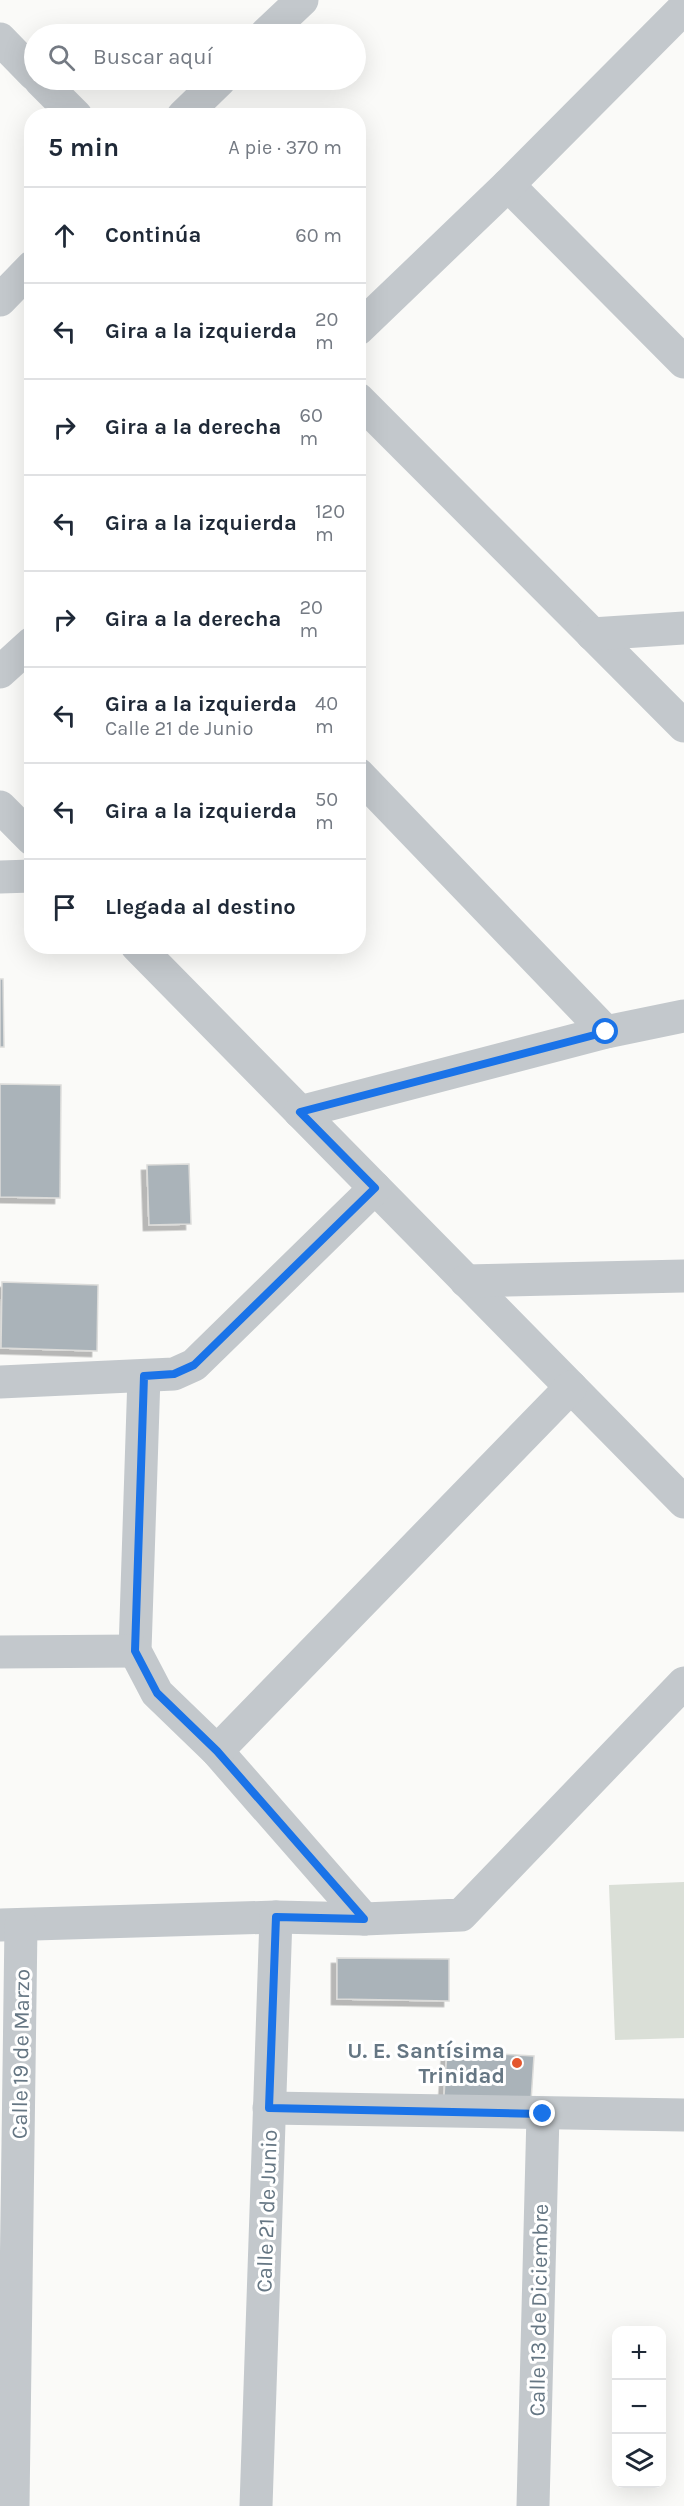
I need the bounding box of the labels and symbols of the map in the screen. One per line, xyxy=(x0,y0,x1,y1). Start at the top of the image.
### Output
route start xyxy=(592,1018,618,1044)
street label: Calle 19 de Marzo xyxy=(7,1969,35,2139)
place label: U. E. Santísima Trinidad xyxy=(347,2038,505,2089)
marker: U. E. Santísima Trinidad xyxy=(510,2056,524,2070)
route end xyxy=(529,2100,555,2126)
street label: Calle 21 de Junio xyxy=(251,2129,283,2293)
street label: Calle 13 de Diciembre xyxy=(524,2203,554,2417)

